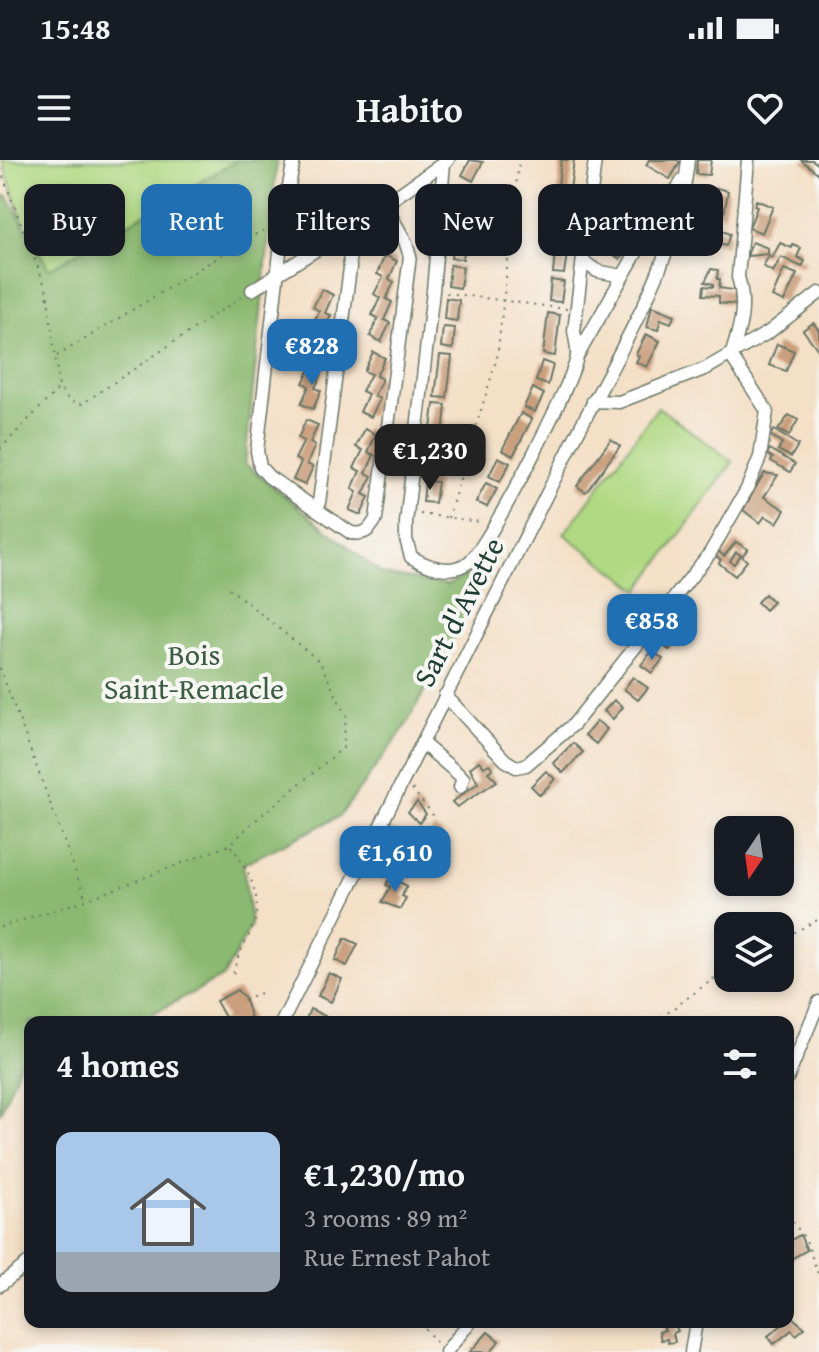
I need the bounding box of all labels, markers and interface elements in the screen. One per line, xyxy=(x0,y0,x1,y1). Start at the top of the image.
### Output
text: 15:48 xyxy=(40,6,111,50)
text: Habito xyxy=(356,82,463,135)
icon: menu xyxy=(32,86,76,130)
icon: heart xyxy=(743,86,787,130)
chip: Buy xyxy=(24,184,125,256)
chip: Rent xyxy=(141,184,252,256)
chip: Filters xyxy=(268,184,399,256)
chip: New xyxy=(415,184,522,256)
chip: Apartment xyxy=(538,184,723,256)
pin: €828 xyxy=(265,319,359,387)
text: €828 xyxy=(285,325,339,364)
pin: €1,230 xyxy=(365,424,495,492)
text: €1,230 xyxy=(393,430,467,469)
street label: Sart d'Avette xyxy=(402,529,515,694)
pin: €858 xyxy=(605,594,699,662)
text: €858 xyxy=(625,600,679,639)
park label: Bois Saint-Remacle xyxy=(104,632,284,710)
north arrow xyxy=(714,816,794,896)
map controls xyxy=(714,816,794,992)
pin: €1,610 xyxy=(330,826,460,894)
text: €1,610 xyxy=(358,832,432,871)
button: layers xyxy=(714,912,794,992)
text: 4 homes xyxy=(56,1040,180,1089)
icon: filters xyxy=(718,1042,762,1086)
text: €1,230/mo xyxy=(304,1149,465,1198)
icon: home xyxy=(120,1164,216,1260)
text: 3 rooms · 89 m² xyxy=(304,1198,467,1237)
text: Rue Ernest Pahot xyxy=(304,1237,490,1276)

